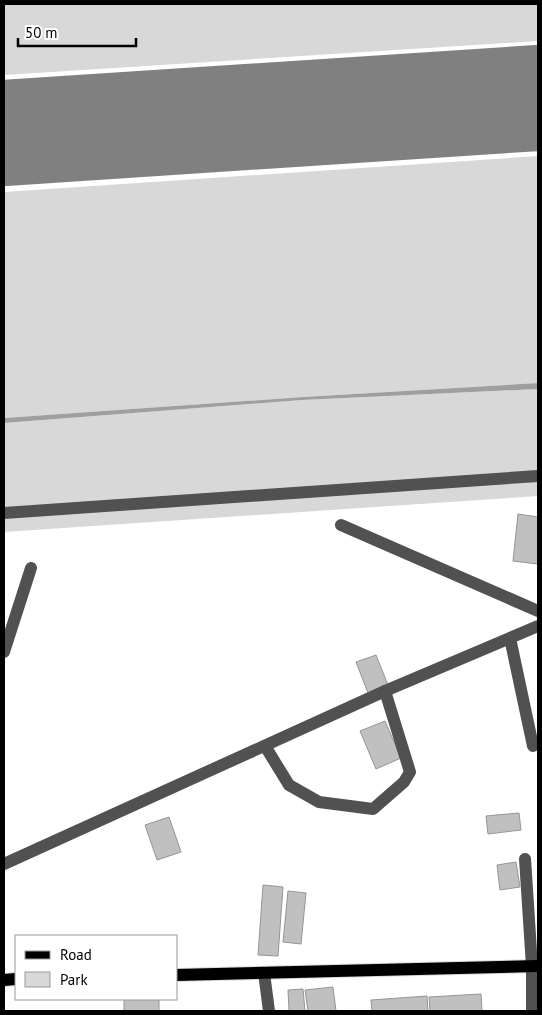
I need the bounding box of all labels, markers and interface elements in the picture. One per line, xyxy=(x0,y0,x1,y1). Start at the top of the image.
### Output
scale bar xyxy=(18,15,135,47)
text: 50 m xyxy=(25,23,58,42)
legend xyxy=(15,935,178,1000)
text: Road xyxy=(60,945,92,964)
text: Park xyxy=(60,970,88,989)

